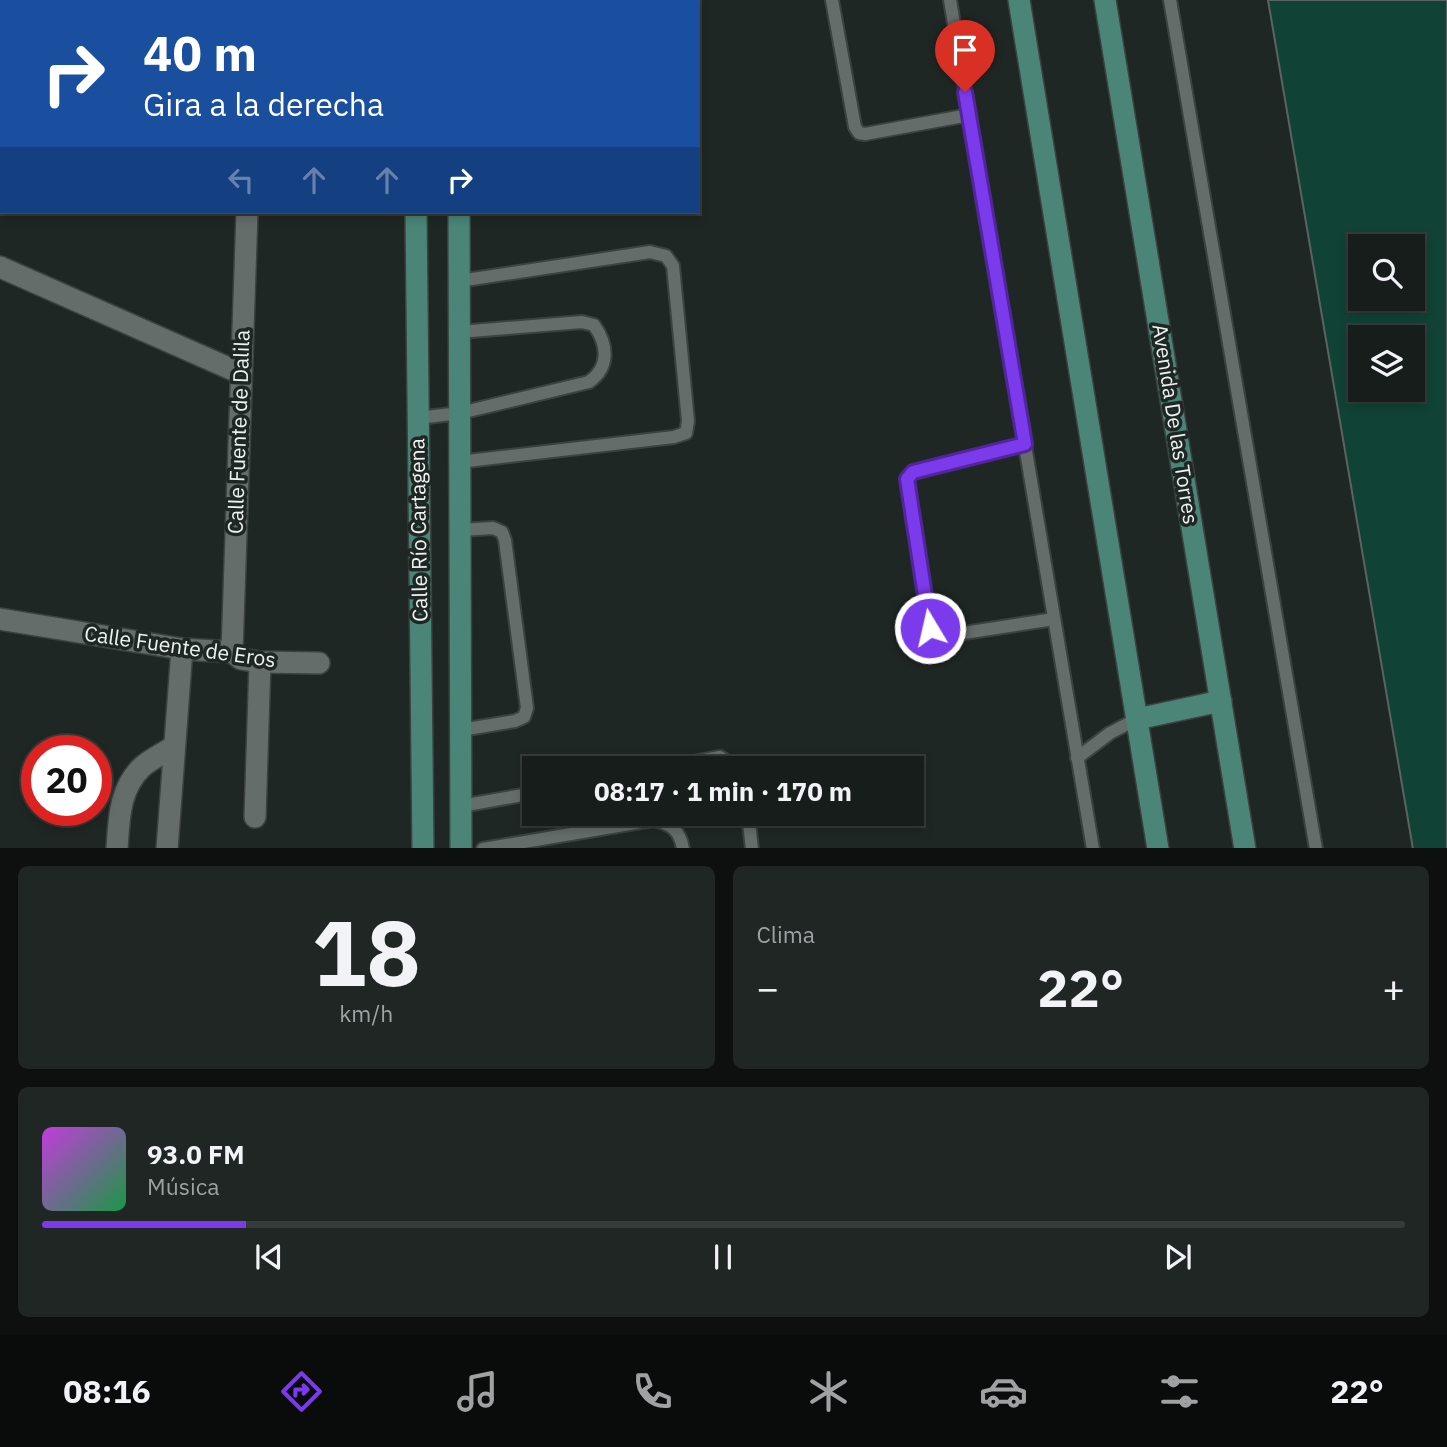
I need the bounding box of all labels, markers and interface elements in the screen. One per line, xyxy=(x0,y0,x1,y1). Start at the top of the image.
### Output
pin xyxy=(935,20,995,92)
text: 40 m xyxy=(143,21,257,84)
icon: right xyxy=(28,28,119,119)
icon: arrive xyxy=(946,31,984,69)
text: Gira a la derecha xyxy=(143,83,384,125)
icon: left xyxy=(222,161,260,199)
icon: ahead xyxy=(295,161,333,199)
icon: ahead xyxy=(368,161,406,199)
icon: right xyxy=(441,161,479,199)
map controls xyxy=(1348,234,1425,402)
button: search xyxy=(1348,234,1425,311)
street label: Avenida De las Torres xyxy=(1146,322,1206,526)
button: layers xyxy=(1348,325,1425,402)
street label: Calle Fuente de Dalila xyxy=(220,329,256,535)
street label: Calle Río Cartagena xyxy=(402,438,434,622)
position arrow xyxy=(893,591,967,665)
street label: Calle Fuente de Eros xyxy=(83,619,278,673)
speed limit sign: 20 xyxy=(21,735,112,826)
text: 08:17 · 1 min · 170 m xyxy=(594,774,852,808)
text: 18 xyxy=(312,893,421,1011)
text: Clima xyxy=(757,919,815,949)
text: 22° xyxy=(1037,954,1124,1021)
text: − xyxy=(757,963,779,1012)
text: + xyxy=(1382,963,1405,1012)
text: km/h xyxy=(339,998,393,1028)
text: 93.0 FM xyxy=(147,1137,245,1171)
text: Música xyxy=(147,1171,220,1201)
icon: previous xyxy=(250,1238,288,1276)
icon: pause xyxy=(704,1238,742,1276)
icon: next xyxy=(1159,1238,1197,1276)
icon: directions xyxy=(277,1367,326,1416)
icon: music xyxy=(453,1367,502,1416)
icon: phone xyxy=(628,1367,677,1416)
icon: climate xyxy=(804,1367,853,1416)
icon: car xyxy=(979,1367,1028,1416)
icon: filters xyxy=(1155,1367,1204,1416)
text: 08:16 xyxy=(63,1370,151,1412)
text: 22° xyxy=(1330,1370,1384,1412)

